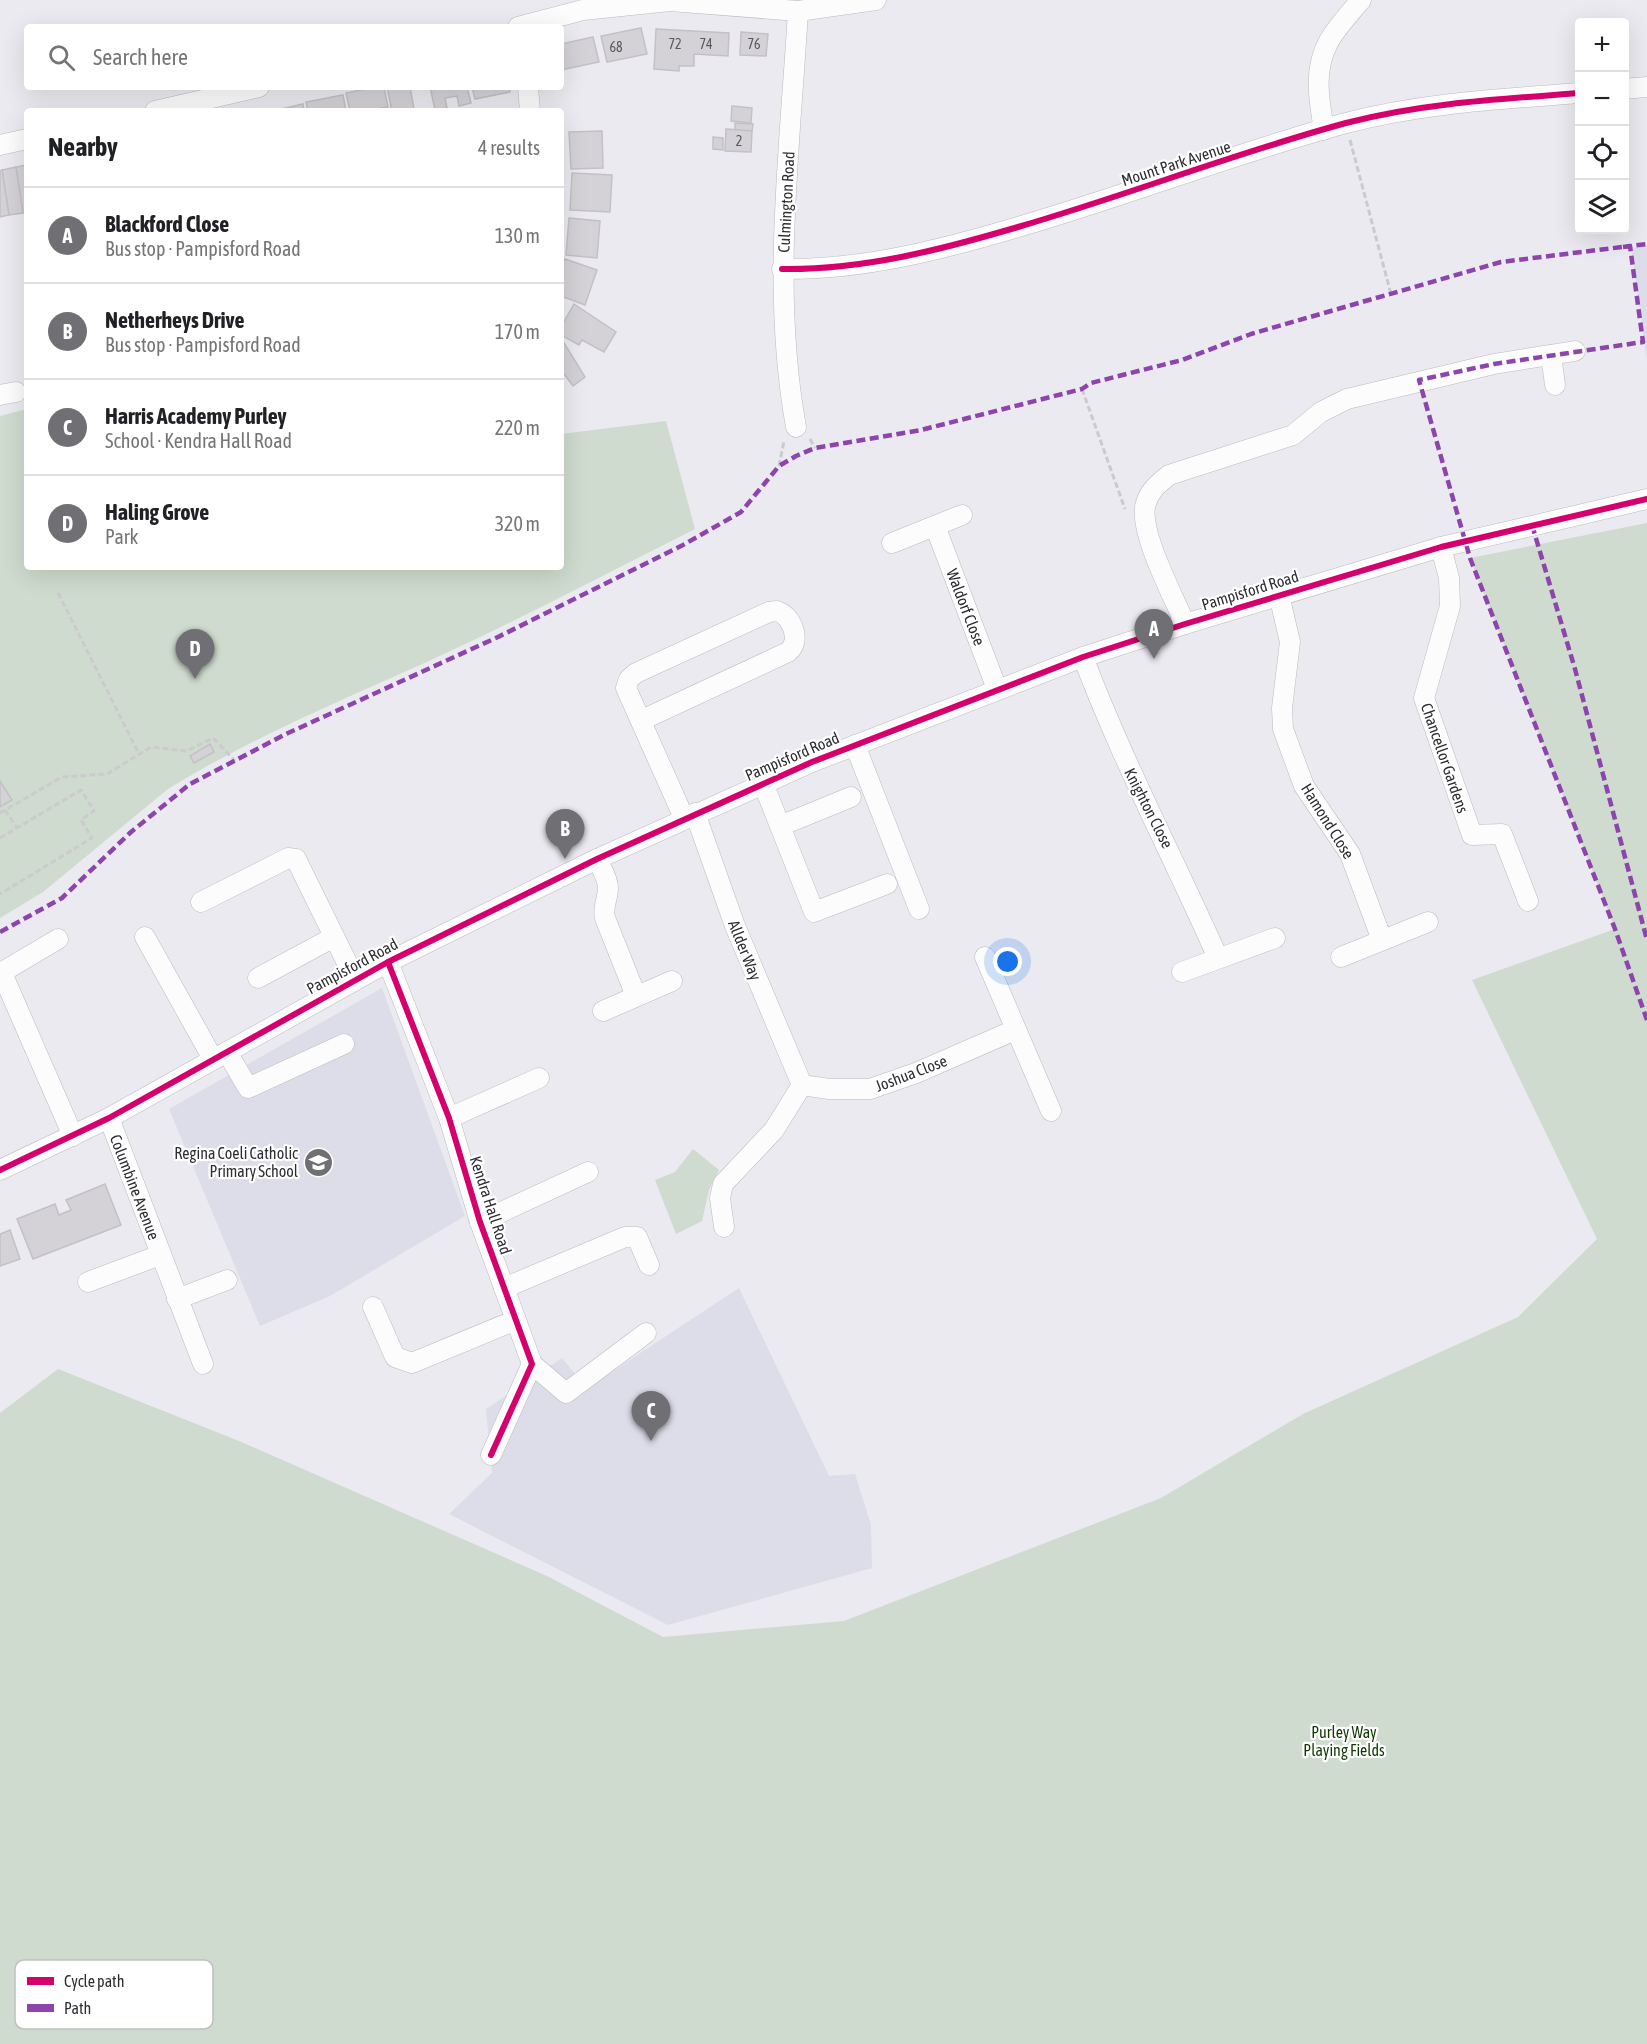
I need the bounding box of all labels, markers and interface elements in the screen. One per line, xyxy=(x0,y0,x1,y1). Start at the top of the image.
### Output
map controls xyxy=(1575,18,1629,234)
button: + xyxy=(1575,18,1629,72)
search box xyxy=(24,24,564,90)
house number: 72 xyxy=(668,36,682,52)
house number: 74 xyxy=(699,36,713,52)
house number: 76 xyxy=(747,36,761,52)
house number: 68 xyxy=(609,39,623,55)
icon: search xyxy=(45,41,78,74)
text: Search here xyxy=(93,44,188,70)
button: − xyxy=(1575,72,1629,126)
button: locate xyxy=(1575,126,1629,180)
text: Nearby xyxy=(48,132,118,162)
house number: 2 xyxy=(736,133,742,149)
text: 4 results xyxy=(478,136,540,159)
street label: Mount Park Avenue xyxy=(1119,137,1233,189)
street label: Culmington Road xyxy=(774,151,799,253)
button: layers xyxy=(1575,180,1629,234)
text: Blackford Close xyxy=(105,211,229,237)
text: A xyxy=(63,224,72,247)
text: 130 m xyxy=(495,224,540,247)
text: Bus stop · Pampisford Road xyxy=(105,237,301,260)
text: Netherheys Drive xyxy=(105,307,244,333)
text: B xyxy=(63,320,72,343)
text: 170 m xyxy=(495,320,540,343)
text: Bus stop · Pampisford Road xyxy=(105,333,301,356)
text: Harris Academy Purley xyxy=(105,403,287,429)
text: C xyxy=(63,416,72,439)
text: 220 m xyxy=(495,416,540,439)
text: School · Kendra Hall Road xyxy=(105,429,292,452)
text: Haling Grove xyxy=(105,499,209,525)
text: D xyxy=(62,512,73,535)
text: 320 m xyxy=(495,512,540,535)
text: Park xyxy=(105,525,138,548)
street label: Waldorf Close xyxy=(943,566,989,648)
street label: Pampisford Road xyxy=(1199,567,1301,614)
pin: A xyxy=(1134,610,1174,659)
pin: D xyxy=(176,630,214,679)
street label: Chancellor Gardens xyxy=(1418,701,1472,816)
street label: Pampisford Road xyxy=(742,728,842,785)
street label: Knighton Close xyxy=(1120,765,1177,852)
street label: Hamond Close xyxy=(1298,780,1358,862)
pin: B xyxy=(546,810,584,859)
street label: Allder Way xyxy=(724,917,765,983)
street label: Pampisford Road xyxy=(303,934,401,998)
your location xyxy=(993,947,1022,976)
street label: Joshua Close xyxy=(873,1051,949,1095)
street label: Columbine Avenue xyxy=(107,1132,163,1242)
place label: Regina Coeli Catholic Primary School xyxy=(174,1144,299,1181)
school or university icon: Regina Coeli Catholic Primary School xyxy=(303,1146,335,1178)
street label: Kendra Hall Road xyxy=(467,1154,515,1256)
pin: C xyxy=(632,1392,670,1441)
park label: Purley Way Playing Fields xyxy=(1303,1723,1385,1760)
legend xyxy=(15,1960,213,2029)
text: Cycle path xyxy=(64,1972,124,1991)
text: Path xyxy=(64,1999,91,2017)

